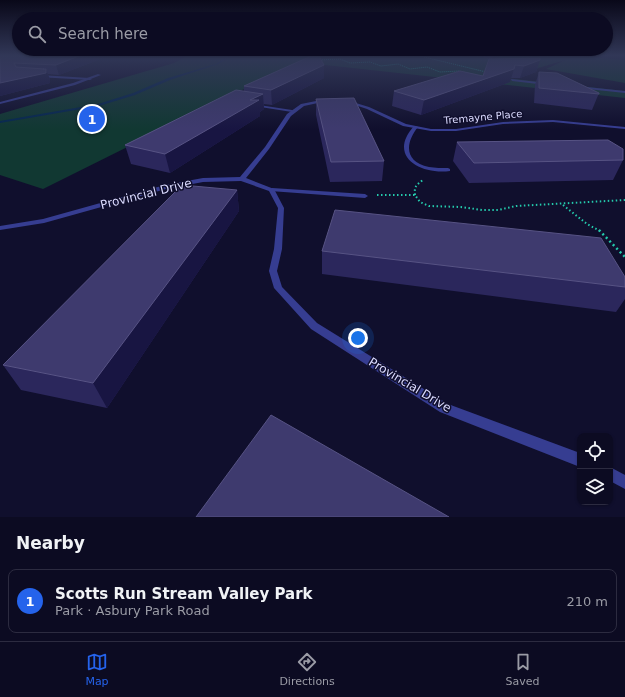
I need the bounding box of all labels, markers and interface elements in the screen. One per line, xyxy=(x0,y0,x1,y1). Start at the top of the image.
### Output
search box xyxy=(12,12,613,56)
icon: search xyxy=(26,23,48,45)
text: Search here xyxy=(58,25,148,43)
pin: 1 xyxy=(79,104,105,134)
street label: Tremayne Place xyxy=(442,108,523,126)
street label: Provincial Drive xyxy=(99,176,193,212)
your location xyxy=(348,328,368,348)
street label: Provincial Drive xyxy=(366,355,454,415)
map controls xyxy=(577,433,613,505)
button: locate xyxy=(577,433,613,469)
button: layers xyxy=(577,469,613,505)
text: Nearby xyxy=(16,533,85,553)
text: Scotts Run Stream Valley Park xyxy=(55,585,313,603)
text: 1 xyxy=(25,594,35,609)
text: 210 m xyxy=(566,594,608,609)
text: Park · Asbury Park Road xyxy=(55,603,210,618)
tab: Map xyxy=(85,651,109,688)
tab: Directions xyxy=(279,651,335,688)
tab: Saved xyxy=(506,651,540,688)

